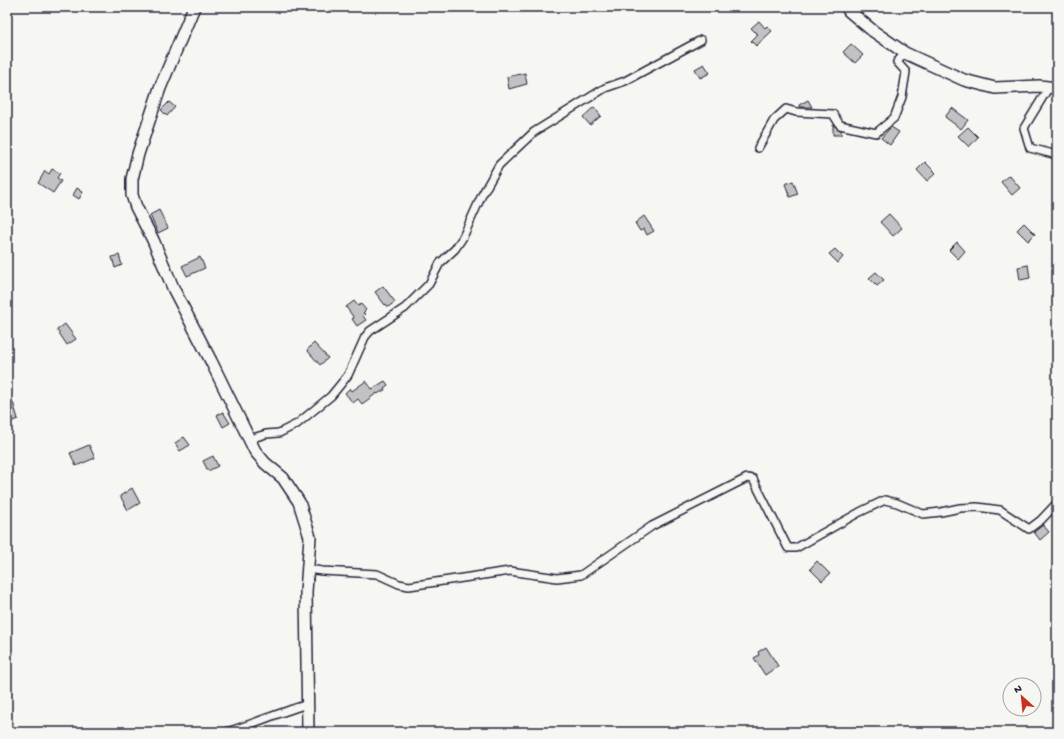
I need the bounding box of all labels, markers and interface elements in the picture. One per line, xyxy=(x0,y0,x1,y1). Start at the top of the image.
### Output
north arrow xyxy=(1002,677,1042,717)
text: N xyxy=(1012,683,1024,697)

